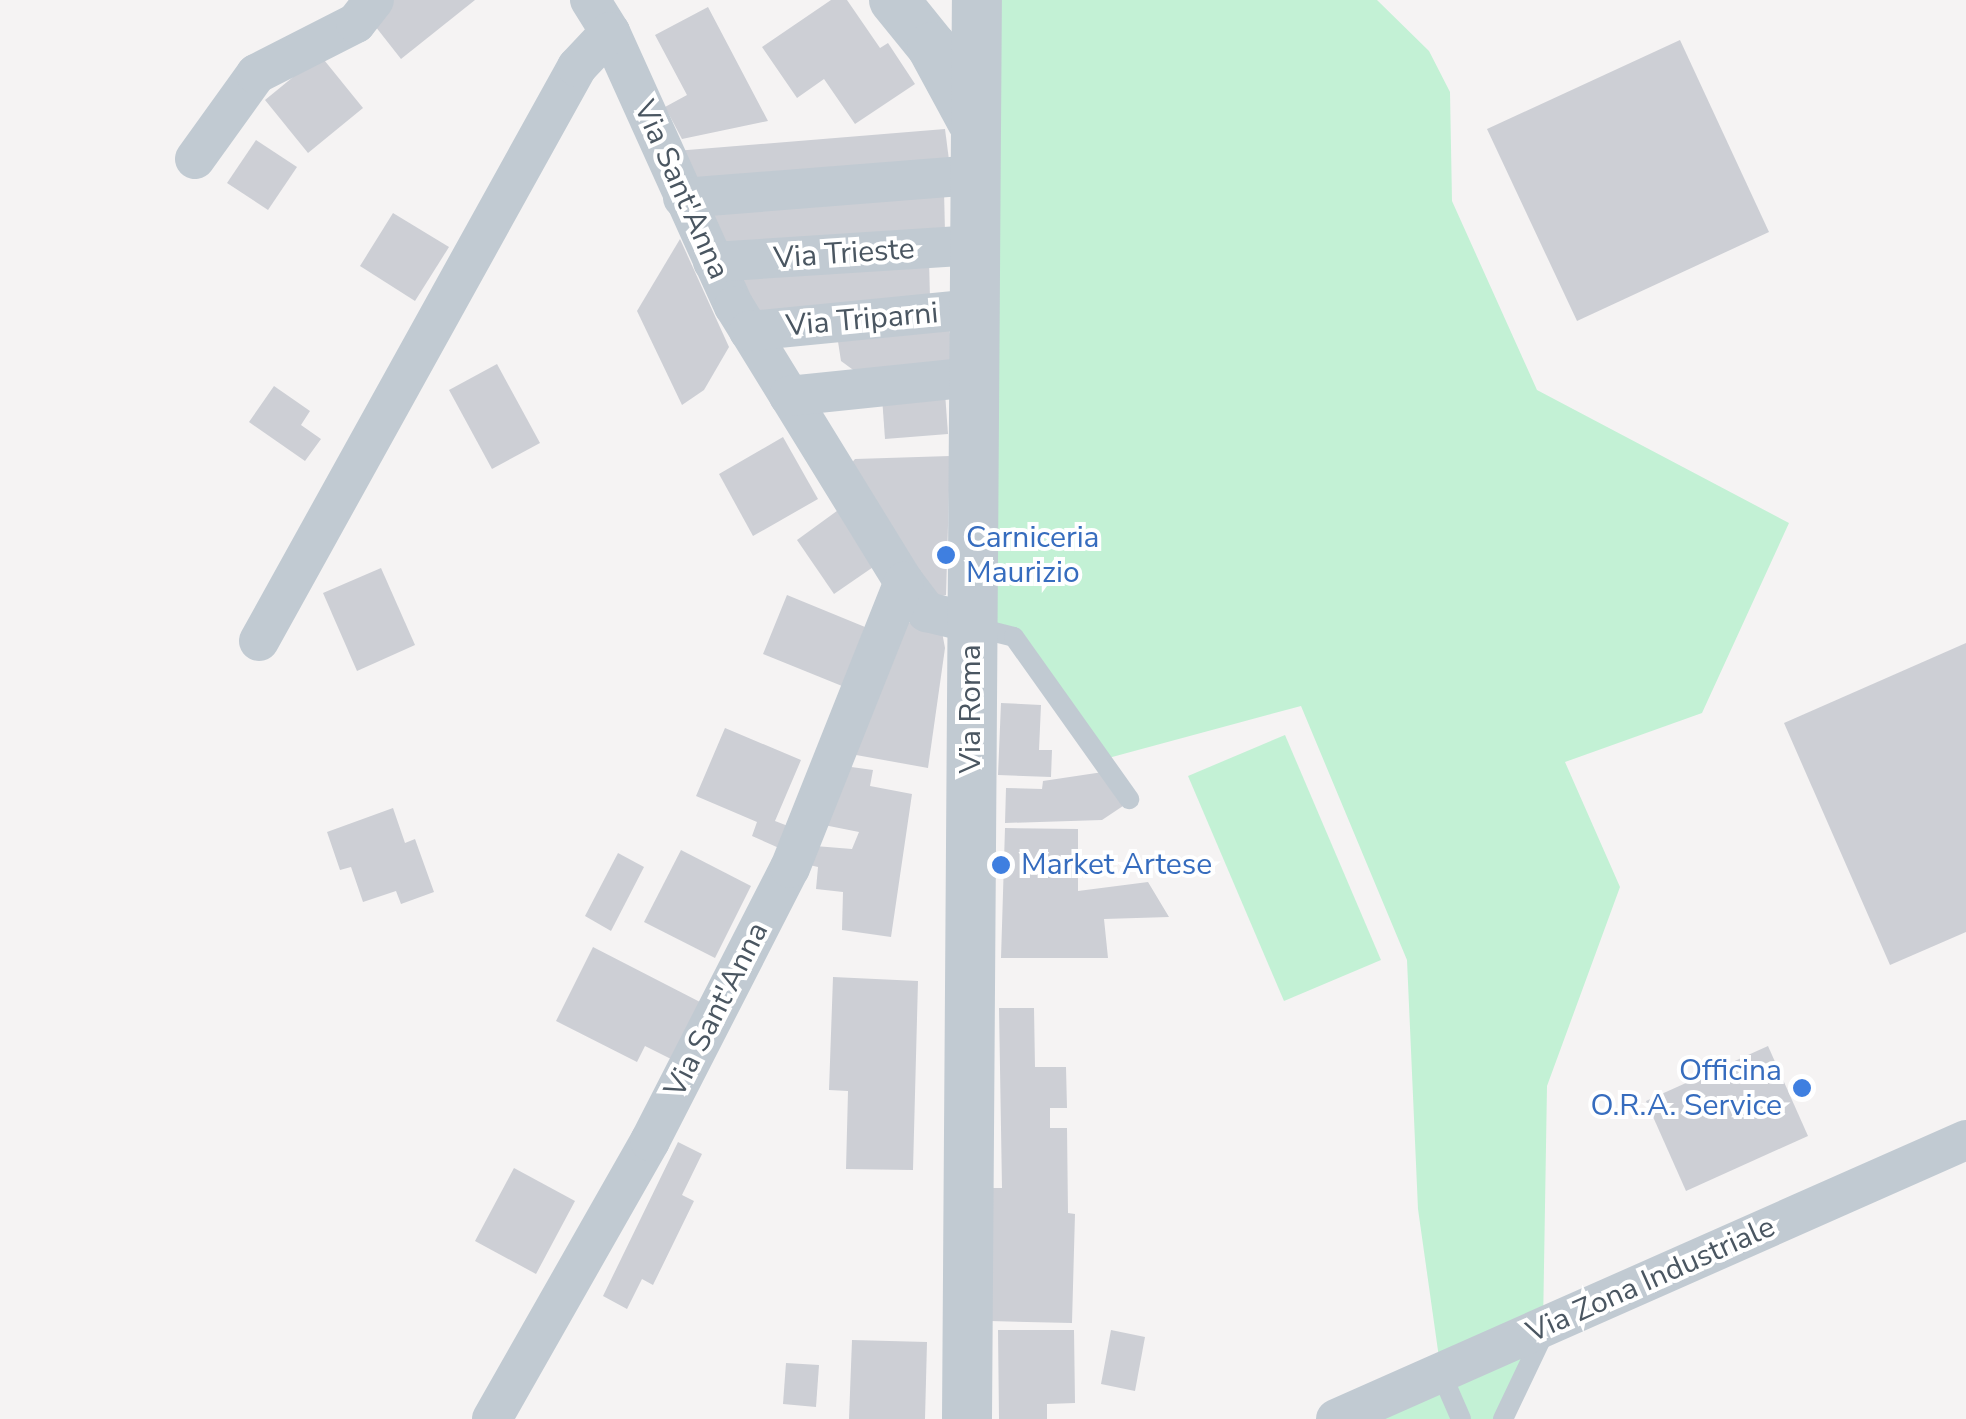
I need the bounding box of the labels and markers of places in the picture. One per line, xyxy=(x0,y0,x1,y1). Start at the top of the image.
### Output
place label: Carniceria Maurizio xyxy=(966,520,1099,590)
marker: Carniceria Maurizio xyxy=(935,544,957,566)
place label: Market Artese xyxy=(1021,847,1212,883)
marker: Market Artese xyxy=(990,854,1012,876)
place label: Officina O.R.A. Service xyxy=(1591,1053,1782,1124)
marker: Officina O.R.A. Service xyxy=(1791,1077,1813,1099)

